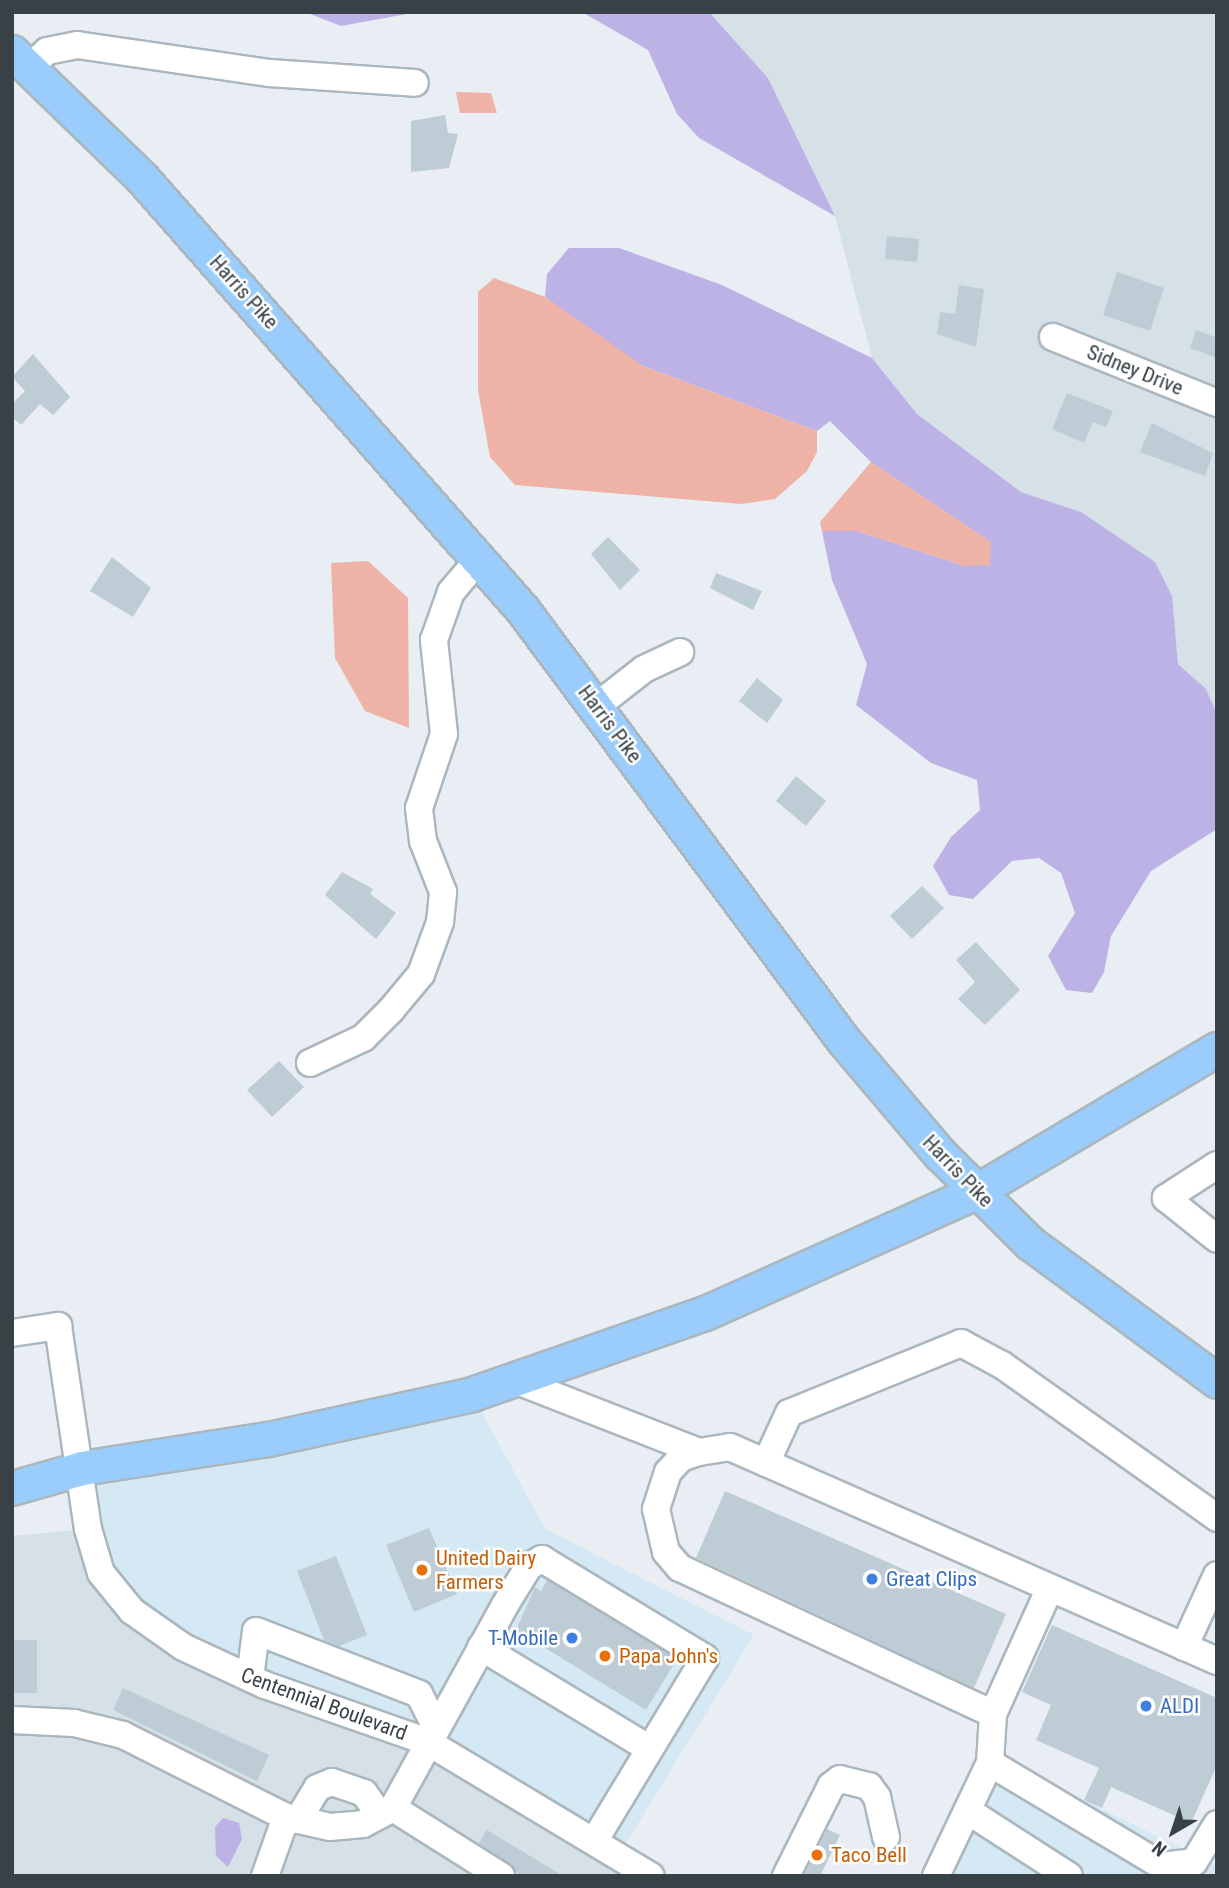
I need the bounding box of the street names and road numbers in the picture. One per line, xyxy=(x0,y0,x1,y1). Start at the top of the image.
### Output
street label: Harris Pike xyxy=(204,250,284,334)
street label: Sidney Drive xyxy=(1083,339,1187,401)
street label: Harris Pike xyxy=(573,680,647,768)
street label: Harris Pike xyxy=(917,1130,999,1212)
street label: Centennial Boulevard xyxy=(237,1662,411,1746)

